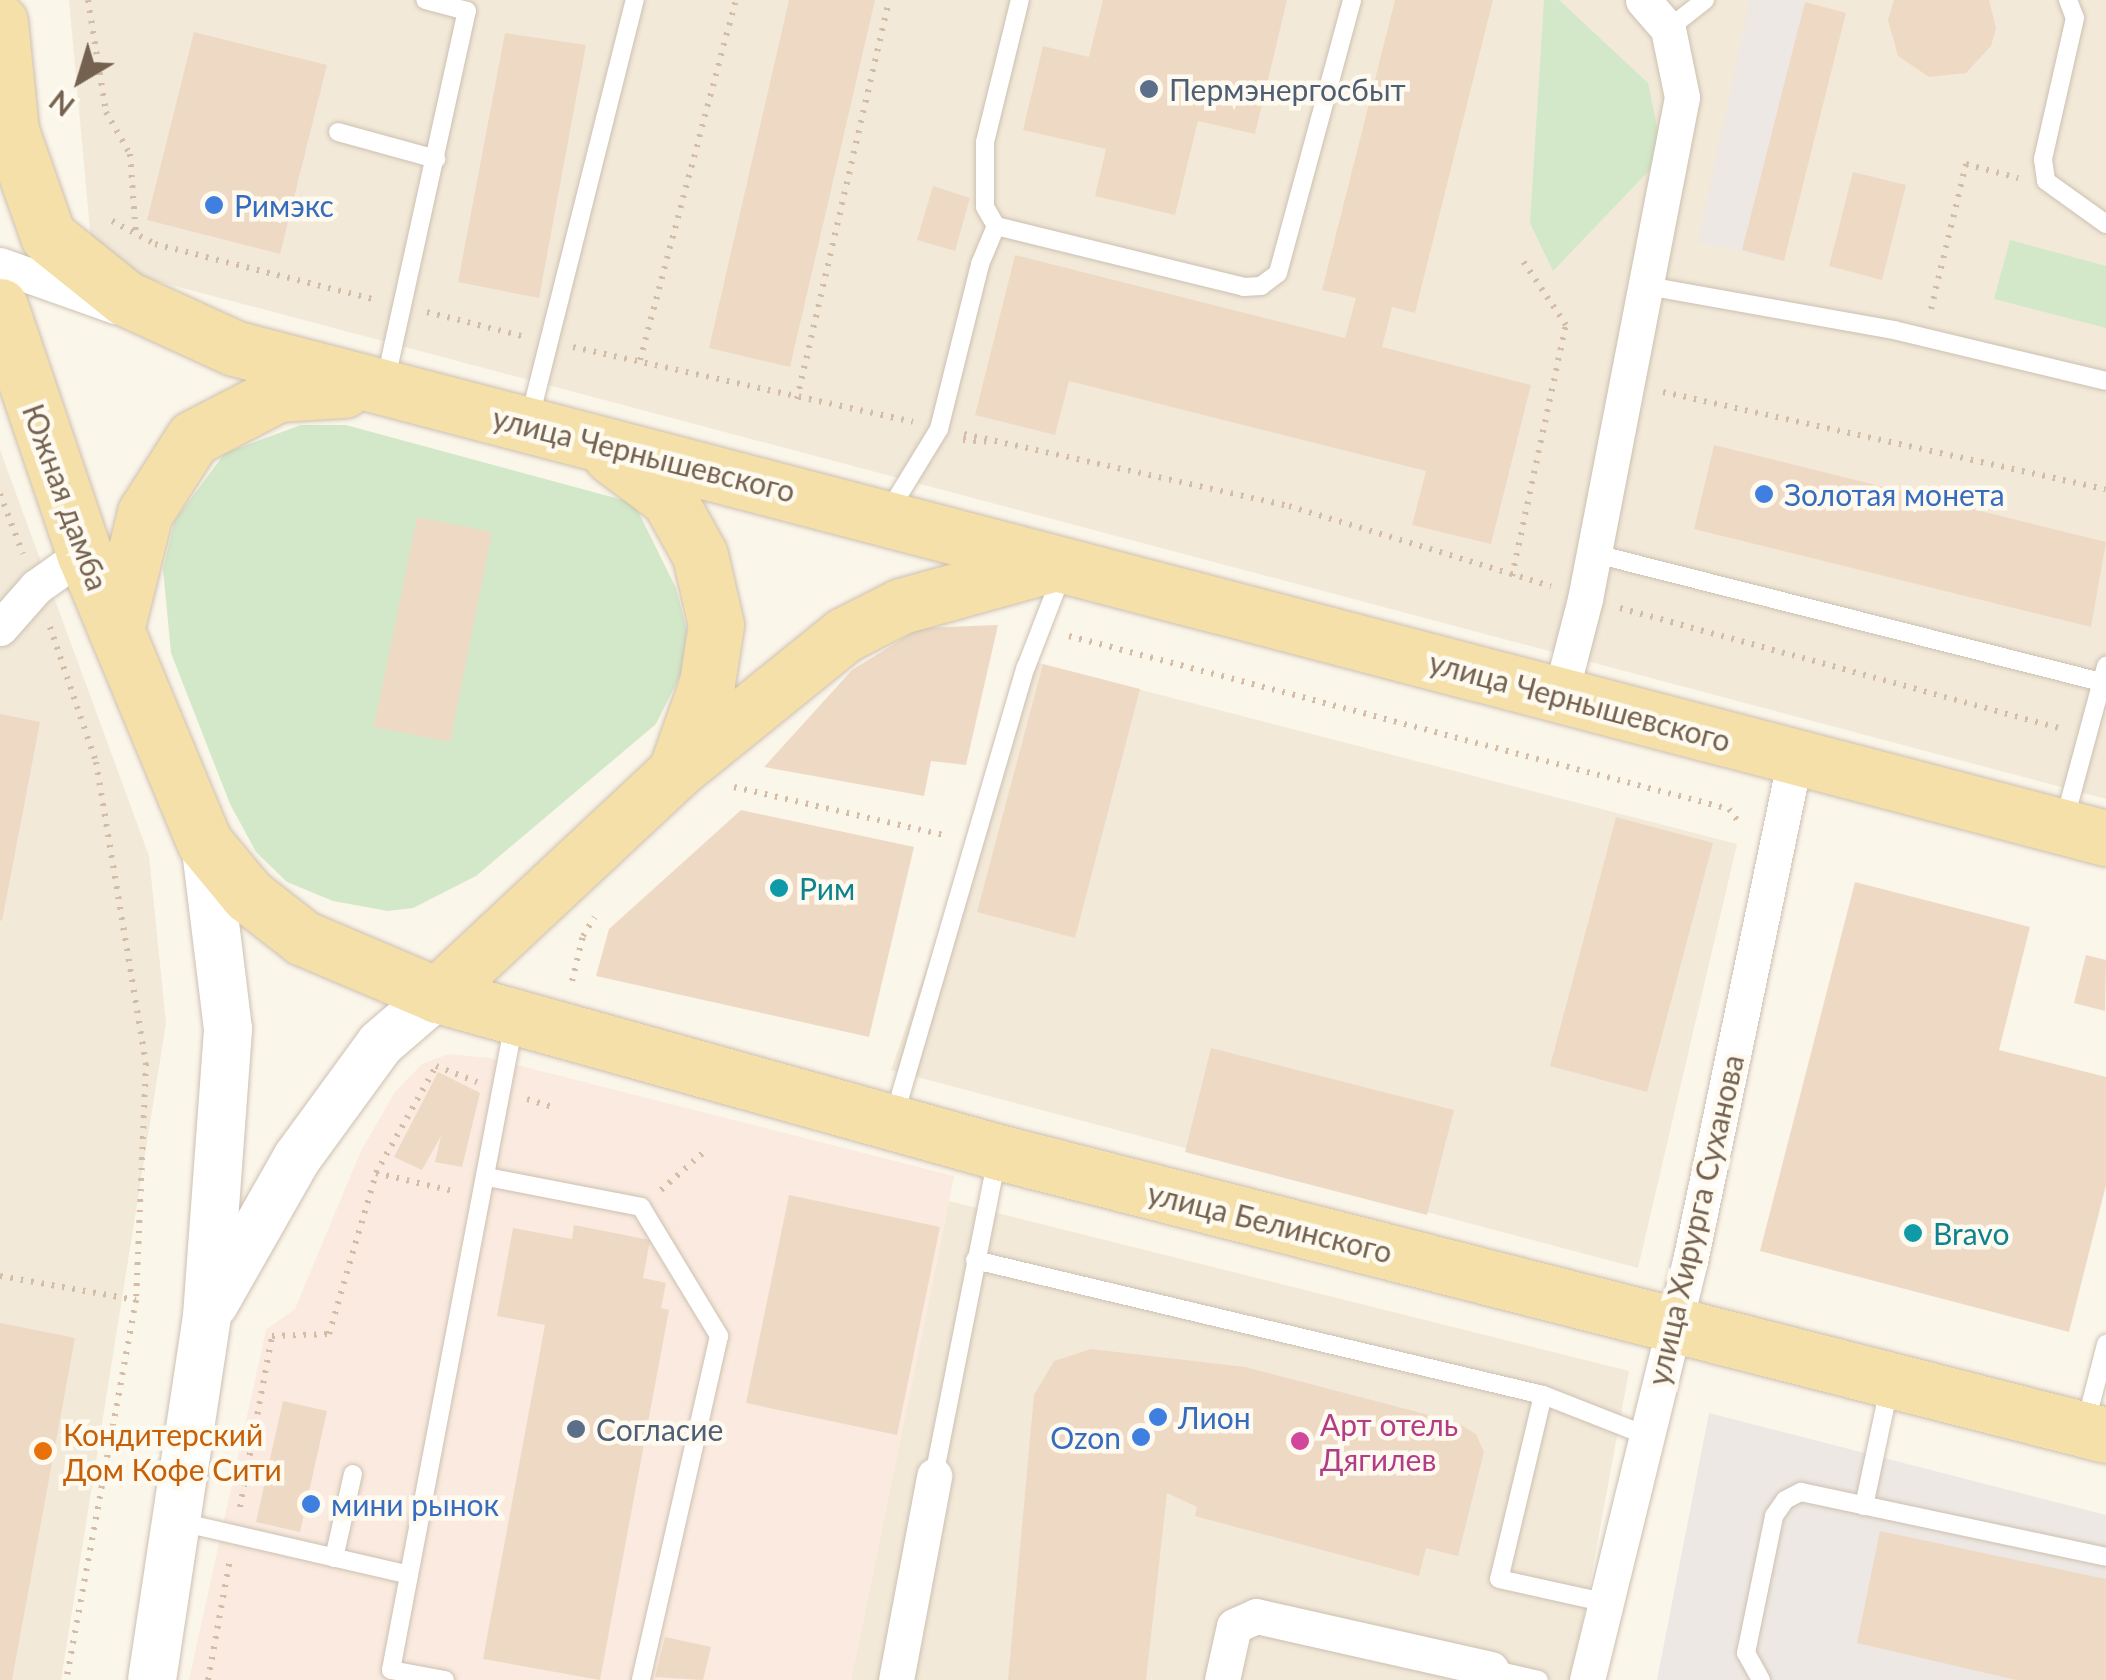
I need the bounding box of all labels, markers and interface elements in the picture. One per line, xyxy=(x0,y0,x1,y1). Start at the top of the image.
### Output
north arrow xyxy=(30,30,130,130)
place label: Пермэнергосбыт xyxy=(1169,71,1406,107)
marker: Пермэнергосбыт xyxy=(1138,78,1160,100)
text: N xyxy=(43,84,81,124)
place label: Римэкс xyxy=(234,187,334,223)
marker: Римэкс xyxy=(203,194,225,216)
street label: Южная дамба xyxy=(16,399,116,595)
street label: улица Чернышевского xyxy=(489,399,799,509)
place label: Золотая монета xyxy=(1784,476,2005,512)
marker: Золотая монета xyxy=(1753,483,1775,505)
street label: улица Чернышевского xyxy=(1425,643,1735,759)
place label: Рим xyxy=(799,870,855,906)
marker: Рим xyxy=(768,877,790,899)
street label: улица Хирурга Суханова xyxy=(1639,1051,1751,1389)
street label: улица Белинского xyxy=(1144,1174,1396,1270)
place label: Bravo xyxy=(1933,1215,2009,1251)
marker: Bravo xyxy=(1902,1222,1924,1244)
place label: Лион xyxy=(1178,1399,1251,1435)
marker: Лион xyxy=(1147,1406,1169,1428)
place label: Арт отель Дягилев xyxy=(1320,1406,1458,1476)
place label: Согласие xyxy=(596,1411,723,1447)
place label: Кондитерский Дом Кофе Сити xyxy=(63,1416,282,1486)
marker: Согласие xyxy=(565,1418,587,1440)
place label: Ozon xyxy=(1050,1419,1121,1455)
marker: Ozon xyxy=(1130,1426,1152,1448)
marker: Арт отель Дягилев xyxy=(1289,1430,1311,1452)
marker: Кондитерский Дом Кофе Сити xyxy=(32,1440,54,1462)
place label: мини рынок xyxy=(331,1486,499,1522)
marker: мини рынок xyxy=(300,1493,322,1515)

